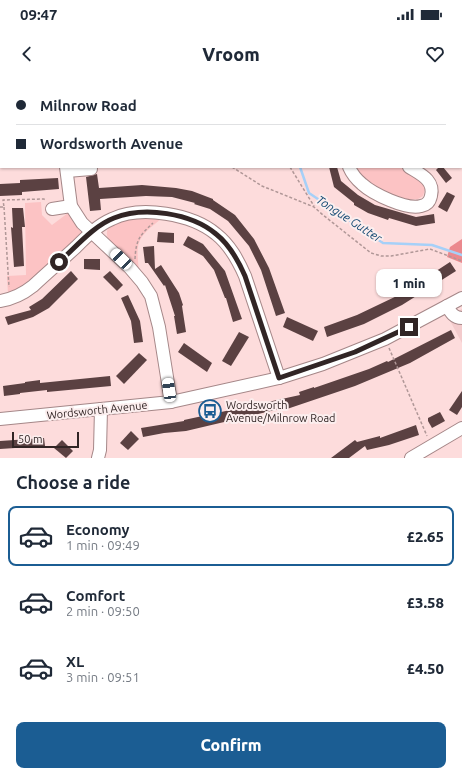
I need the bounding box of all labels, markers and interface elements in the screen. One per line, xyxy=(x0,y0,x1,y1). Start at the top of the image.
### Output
text: 09:47 xyxy=(20,6,58,23)
icon: back xyxy=(16,43,38,65)
icon: heart xyxy=(424,43,446,65)
text: Vroom xyxy=(202,44,260,64)
text: Milnrow Road xyxy=(40,97,137,114)
text: Wordsworth Avenue xyxy=(40,135,183,152)
water label: Tongue Gutter xyxy=(314,193,385,245)
car xyxy=(108,246,134,272)
route start xyxy=(50,253,68,271)
callout: 1 min xyxy=(376,269,442,297)
text: 1 min xyxy=(392,276,426,290)
route end xyxy=(400,318,418,336)
car xyxy=(161,377,177,403)
bus stop icon: Wordsworth Avenue/Milnrow Road xyxy=(197,398,223,424)
street label: Wordsworth Avenue xyxy=(46,399,148,421)
place label: Wordsworth Avenue/Milnrow Road xyxy=(226,399,336,424)
scale bar xyxy=(12,430,79,449)
text: 50 m xyxy=(18,433,42,445)
text: Choose a ride xyxy=(16,472,130,492)
icon: car xyxy=(18,518,54,554)
text: Economy xyxy=(66,521,130,538)
text: £2.65 xyxy=(406,528,444,545)
text: 1 min · 09:49 xyxy=(66,538,140,552)
icon: car xyxy=(18,584,54,620)
text: Comfort xyxy=(66,587,125,604)
text: £3.58 xyxy=(406,594,444,611)
text: 2 min · 09:50 xyxy=(66,604,140,618)
icon: car xyxy=(18,650,54,686)
text: XL xyxy=(66,653,84,670)
text: £4.50 xyxy=(406,660,444,677)
text: 3 min · 09:51 xyxy=(66,670,140,684)
button: Confirm xyxy=(16,722,446,768)

